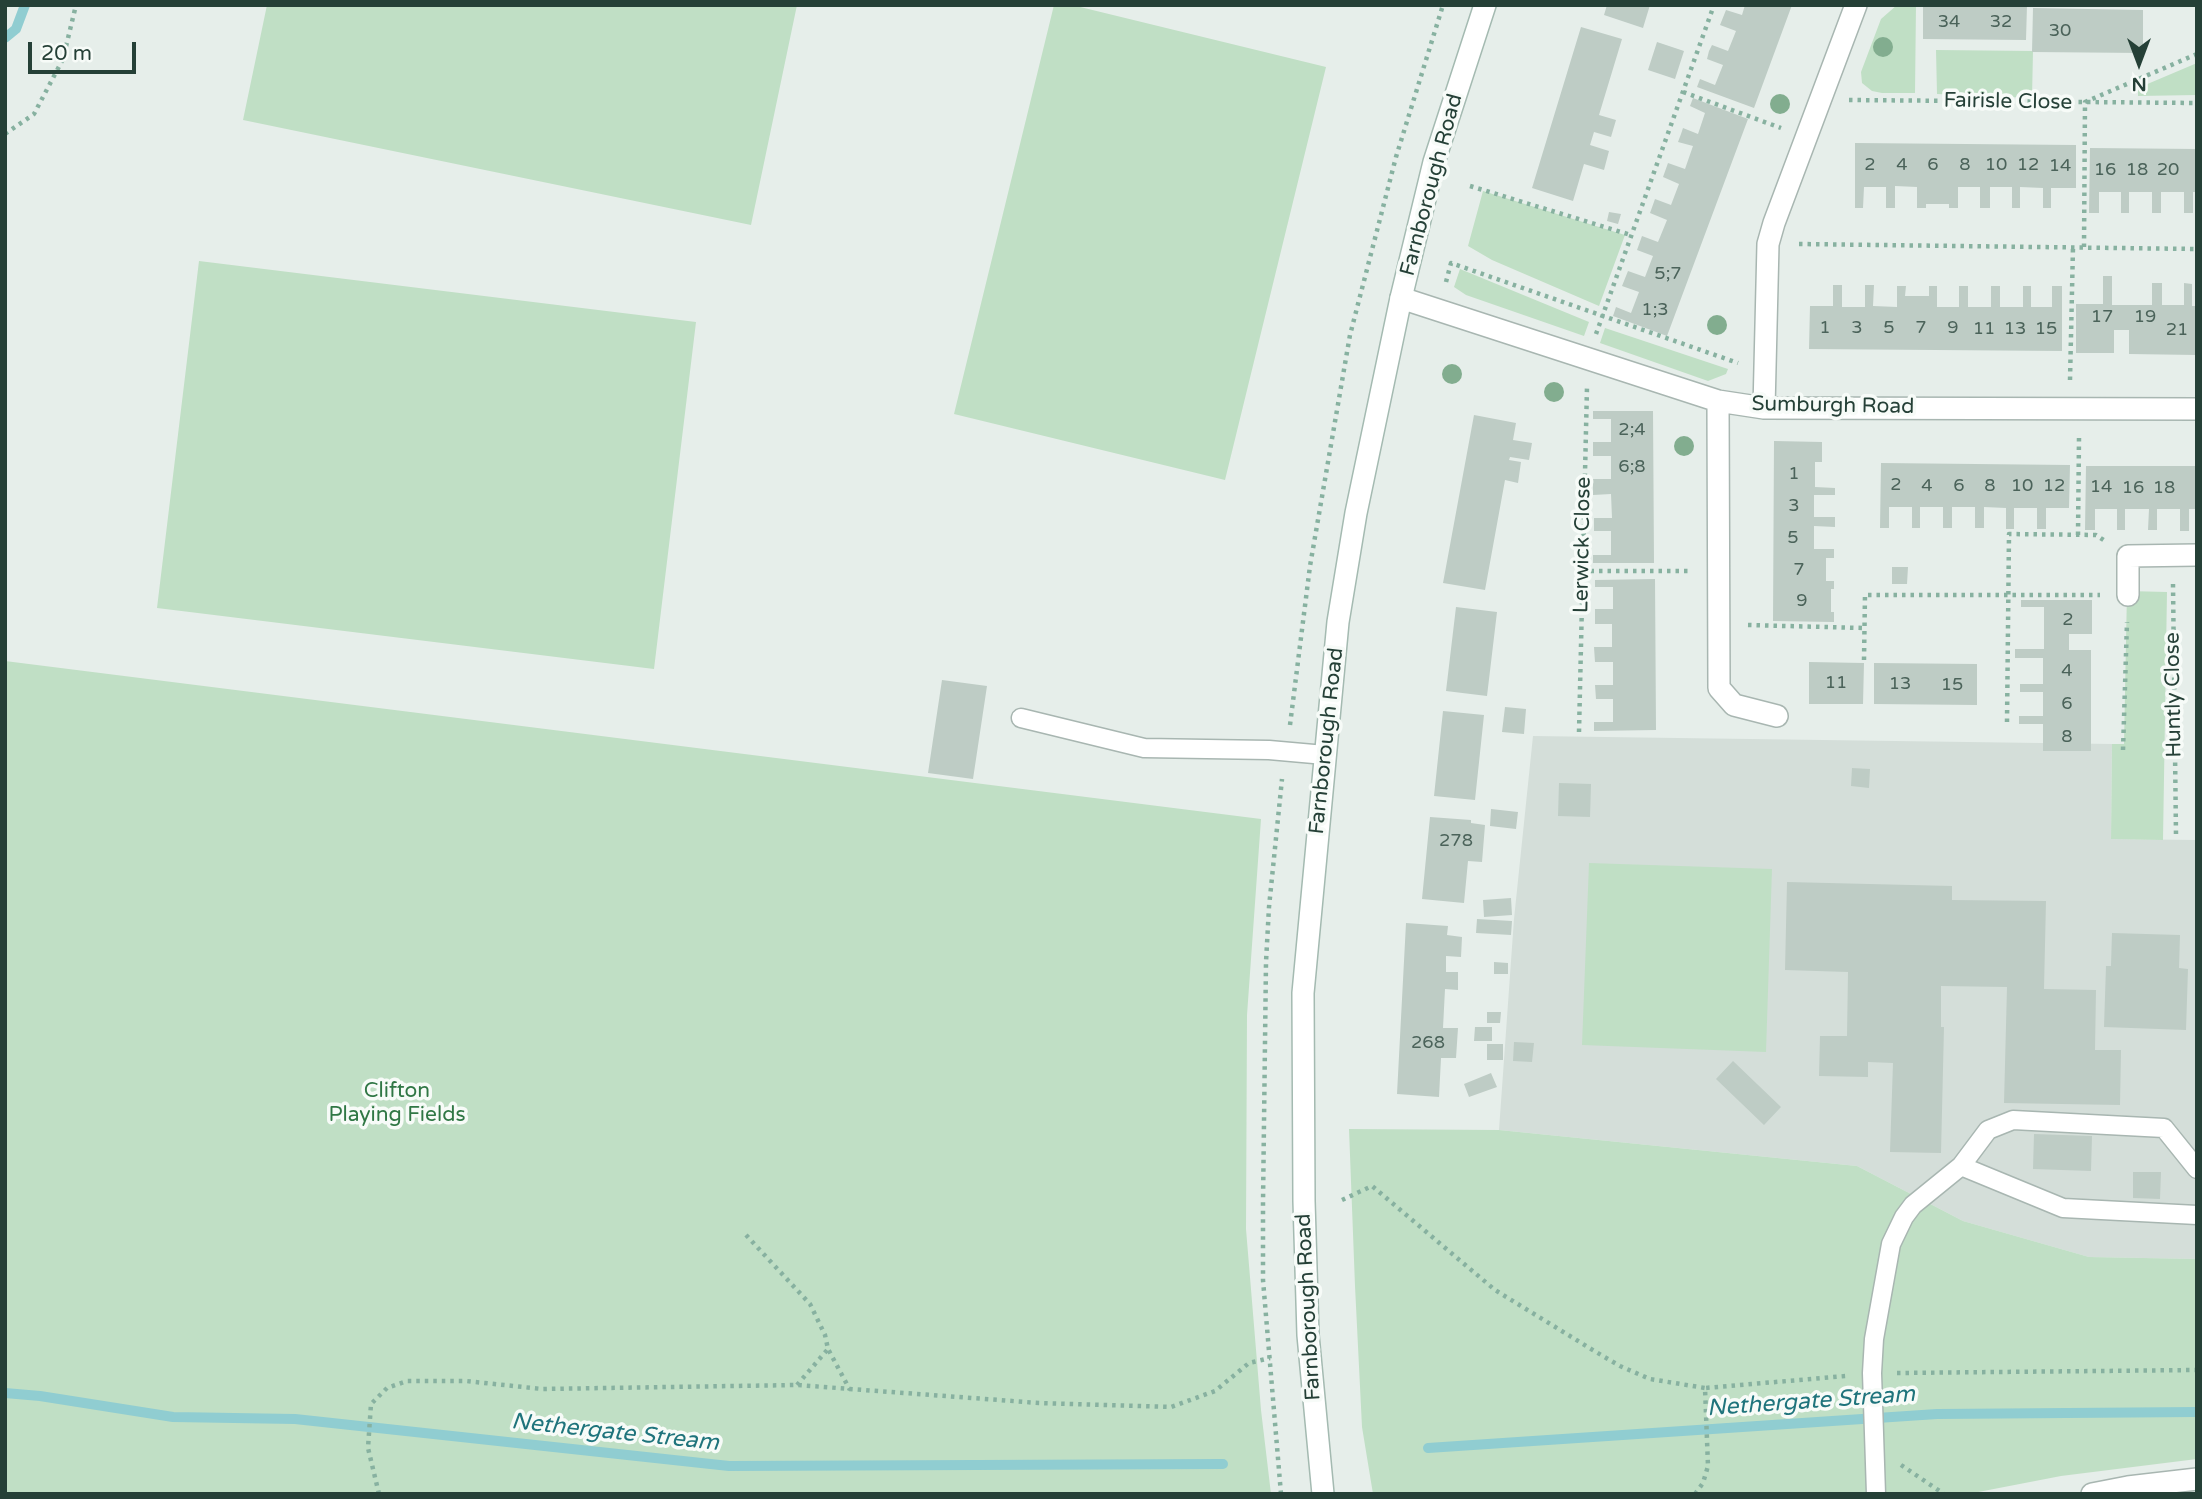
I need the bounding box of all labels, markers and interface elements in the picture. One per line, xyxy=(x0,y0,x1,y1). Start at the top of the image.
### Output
house number: 34 xyxy=(1938,11,1960,33)
house number: 32 xyxy=(1990,11,2012,33)
house number: 30 xyxy=(2049,20,2071,42)
scale bar xyxy=(32,28,140,72)
north arrow xyxy=(2104,28,2174,98)
text: 20 m xyxy=(41,41,92,66)
text: N xyxy=(2131,73,2147,95)
street label: Fairisle Close xyxy=(1943,88,2073,116)
street label: Farnborough Road xyxy=(1396,91,1468,279)
house number: 2 xyxy=(1864,154,1876,176)
house number: 4 xyxy=(1896,154,1908,176)
house number: 6 xyxy=(1927,154,1939,176)
house number: 8 xyxy=(1959,154,1971,176)
house number: 10 xyxy=(1985,154,2007,176)
house number: 12 xyxy=(2017,154,2039,176)
house number: 14 xyxy=(2049,155,2071,177)
house number: 16 xyxy=(2094,159,2116,181)
house number: 18 xyxy=(2126,159,2148,181)
house number: 20 xyxy=(2157,159,2179,181)
house number: 5;7 xyxy=(1654,263,1682,285)
house number: 1;3 xyxy=(1641,299,1669,321)
house number: 17 xyxy=(2091,306,2113,328)
house number: 19 xyxy=(2134,306,2156,328)
house number: 1 xyxy=(1819,317,1831,339)
house number: 3 xyxy=(1851,317,1863,339)
house number: 5 xyxy=(1883,317,1895,339)
house number: 7 xyxy=(1915,317,1927,339)
house number: 9 xyxy=(1947,317,1959,339)
house number: 11 xyxy=(1973,318,1995,340)
house number: 13 xyxy=(2004,318,2026,340)
house number: 15 xyxy=(2035,318,2057,340)
house number: 21 xyxy=(2166,319,2188,341)
street label: Sumburgh Road xyxy=(1751,392,1915,420)
house number: 2;4 xyxy=(1618,419,1646,441)
house number: 6;8 xyxy=(1618,456,1646,478)
house number: 1 xyxy=(1788,463,1800,485)
house number: 2 xyxy=(1890,474,1902,496)
house number: 4 xyxy=(1921,475,1933,497)
house number: 6 xyxy=(1953,475,1965,497)
house number: 8 xyxy=(1984,475,1996,497)
house number: 10 xyxy=(2011,475,2033,497)
house number: 12 xyxy=(2043,475,2065,497)
house number: 14 xyxy=(2090,476,2112,498)
street label: Lerwick Close xyxy=(1569,477,1597,613)
house number: 16 xyxy=(2122,477,2144,499)
house number: 18 xyxy=(2153,477,2175,499)
house number: 3 xyxy=(1788,495,1800,517)
house number: 5 xyxy=(1787,527,1799,549)
house number: 7 xyxy=(1793,559,1805,581)
house number: 9 xyxy=(1796,590,1808,612)
house number: 2 xyxy=(2062,609,2074,631)
street label: Huntly Close xyxy=(2160,632,2188,758)
street label: Farnborough Road xyxy=(1305,647,1349,835)
house number: 4 xyxy=(2061,660,2073,682)
house number: 11 xyxy=(1825,672,1847,694)
house number: 13 xyxy=(1889,673,1911,695)
house number: 15 xyxy=(1941,674,1963,696)
house number: 6 xyxy=(2061,693,2073,715)
house number: 8 xyxy=(2061,726,2073,748)
house number: 278 xyxy=(1439,830,1473,852)
house number: 268 xyxy=(1411,1032,1445,1054)
park label: Clifton Playing Fields xyxy=(328,1078,466,1128)
street label: Farnborough Road xyxy=(1292,1213,1326,1401)
water label: Nethergate Stream xyxy=(1706,1381,1916,1423)
water label: Nethergate Stream xyxy=(510,1408,720,1458)

